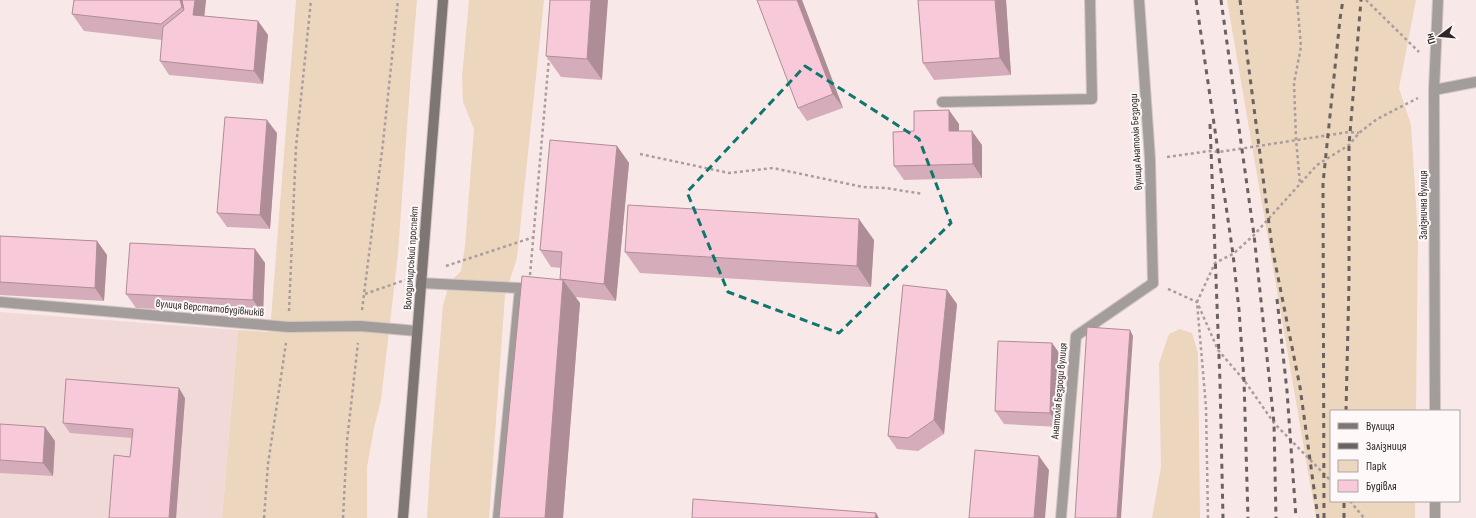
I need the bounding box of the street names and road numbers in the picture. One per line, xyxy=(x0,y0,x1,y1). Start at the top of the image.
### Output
street label: вулиця Анатолія Безроди xyxy=(1127,93,1145,191)
street label: Залізнична вулиця xyxy=(1417,170,1430,240)
street label: Володимирський проспект xyxy=(401,206,421,310)
street label: вулиця Верстатобудівників xyxy=(155,297,265,319)
street label: Анатолія Безроди вулиця xyxy=(1048,342,1070,441)

